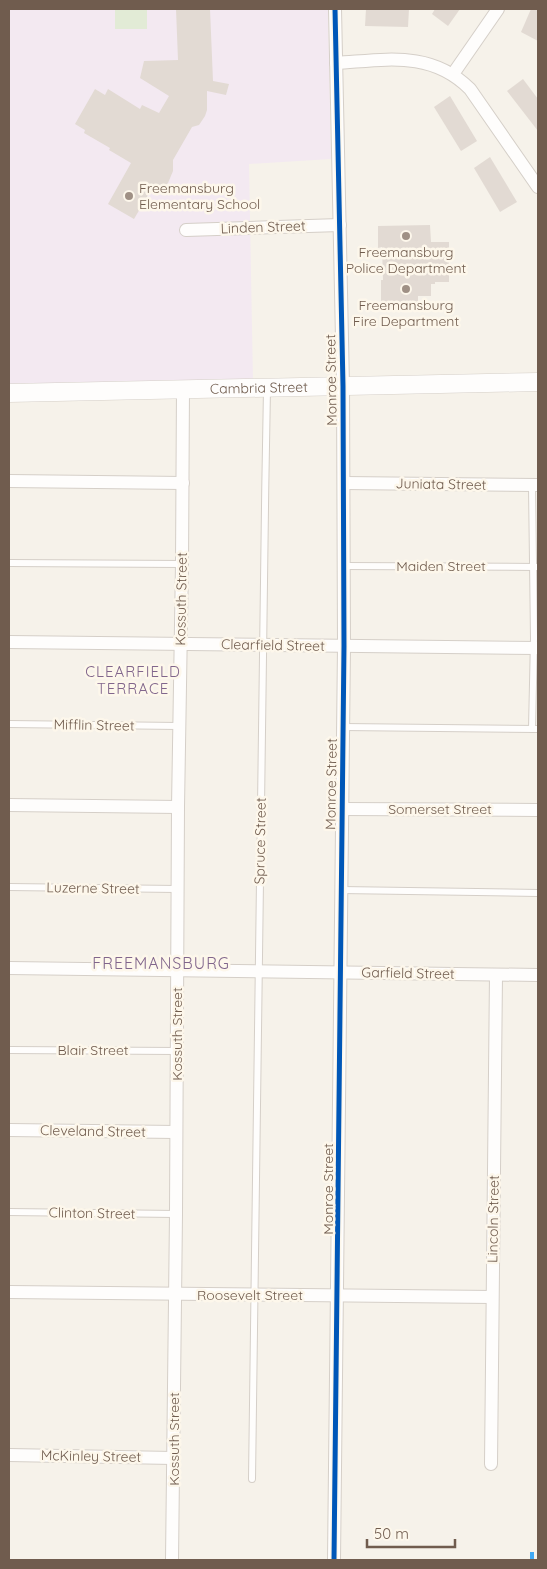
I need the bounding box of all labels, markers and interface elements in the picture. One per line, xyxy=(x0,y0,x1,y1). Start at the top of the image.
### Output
place label: Freemansburg Elementary School xyxy=(139,179,260,213)
marker: Freemansburg Elementary School xyxy=(123,190,135,202)
street label: Linden Street xyxy=(220,217,306,237)
marker: Freemansburg Police Department xyxy=(400,230,412,242)
place label: Freemansburg Police Department xyxy=(346,243,467,277)
marker: Freemansburg Fire Department xyxy=(400,283,412,295)
place label: Freemansburg Fire Department xyxy=(353,296,459,330)
street label: Monroe Street xyxy=(321,334,341,426)
street label: Cambria Street xyxy=(210,378,308,398)
street label: Juniata Street xyxy=(395,474,487,494)
street label: Kossuth Street xyxy=(171,552,191,646)
street label: Maiden Street xyxy=(396,557,486,575)
street label: Clearfield Street xyxy=(221,635,325,655)
district label: CLEARFIELD TERRACE xyxy=(85,662,181,698)
street label: Mifflin Street xyxy=(53,715,135,735)
street label: Monroe Street xyxy=(321,738,341,830)
street label: Spruce Street xyxy=(250,797,270,885)
street label: Somerset Street xyxy=(388,800,492,818)
street label: Luzerne Street xyxy=(46,878,140,898)
district label: FREEMANSBURG xyxy=(92,953,230,973)
street label: Garfield Street xyxy=(361,963,455,983)
street label: Kossuth Street xyxy=(168,987,186,1081)
street label: Blair Street xyxy=(57,1041,129,1059)
street label: Cleveland Street xyxy=(40,1121,146,1141)
street label: Monroe Street xyxy=(319,1143,337,1235)
street label: Lincoln Street xyxy=(483,1175,503,1263)
street label: Clinton Street xyxy=(48,1203,136,1223)
street label: Roosevelt Street xyxy=(197,1286,303,1304)
street label: Kossuth Street xyxy=(165,1392,183,1486)
street label: McKinley Street xyxy=(41,1446,142,1466)
scale bar xyxy=(367,1516,454,1548)
text: 50 m xyxy=(374,1524,409,1543)

